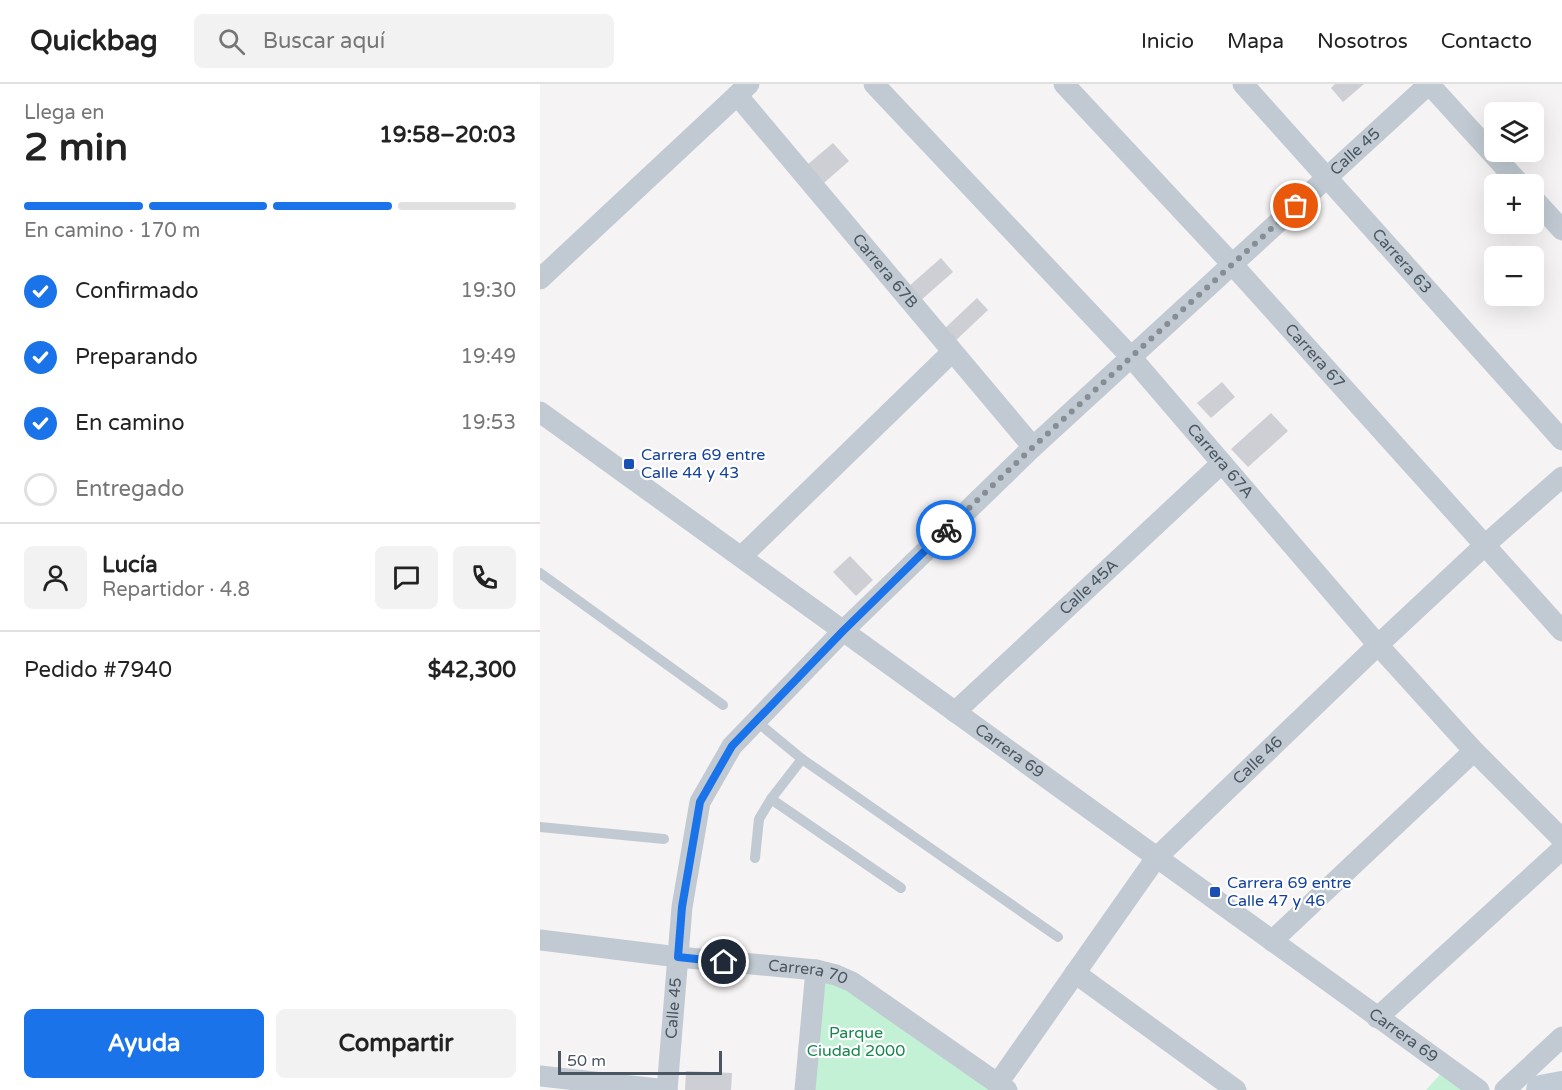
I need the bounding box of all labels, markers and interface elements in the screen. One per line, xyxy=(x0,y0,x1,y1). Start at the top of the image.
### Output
search box xyxy=(194,14,614,68)
text: Quickbag xyxy=(30,24,158,58)
icon: search xyxy=(215,25,248,58)
text: Buscar aquí xyxy=(263,28,385,54)
text: Inicio xyxy=(1141,29,1194,54)
text: Mapa xyxy=(1227,29,1284,54)
text: Nosotros xyxy=(1317,29,1408,54)
text: Contacto xyxy=(1441,29,1532,54)
text: Llega en xyxy=(24,101,104,125)
map controls xyxy=(1484,102,1544,306)
button: layers xyxy=(1484,102,1544,162)
text: 19:58–20:03 xyxy=(379,122,516,148)
text: 2 min xyxy=(24,124,128,171)
street label: Calle 45 xyxy=(1326,124,1385,180)
button: + xyxy=(1484,174,1544,234)
pin xyxy=(1270,180,1321,231)
icon: bag xyxy=(1279,189,1312,222)
text: En camino · 170 m xyxy=(24,219,200,243)
street label: Carrera 63 xyxy=(1367,225,1436,298)
street label: Carrera 67B xyxy=(848,229,922,313)
button: − xyxy=(1484,246,1544,306)
icon: check xyxy=(24,275,57,308)
text: Confirmado xyxy=(75,278,199,304)
text: 19:30 xyxy=(461,279,516,303)
street label: Carrera 67 xyxy=(1280,319,1349,393)
icon: check xyxy=(24,341,57,374)
text: Preparando xyxy=(75,344,198,370)
text: 19:49 xyxy=(461,345,516,369)
icon: check xyxy=(24,407,57,440)
text: En camino xyxy=(75,410,185,436)
text: 19:53 xyxy=(461,411,516,435)
street label: Carrera 67A xyxy=(1182,419,1258,503)
place label: Carrera 69 entre Calle 44 y 43 xyxy=(641,445,765,483)
marker: Carrera 69 entre Calle 44 y 43 xyxy=(622,457,636,471)
text: Entregado xyxy=(75,476,184,502)
courier xyxy=(916,500,976,560)
icon: bike xyxy=(930,514,963,547)
button: person xyxy=(24,546,87,609)
button: chat xyxy=(375,546,438,609)
button: phone xyxy=(453,546,516,609)
text: Lucía xyxy=(102,552,158,578)
street label: Calle 45A xyxy=(1055,555,1123,620)
text: Repartidor · 4.8 xyxy=(102,578,250,602)
text: Pedido #7940 xyxy=(24,657,172,683)
text: $42,300 xyxy=(428,657,516,683)
street label: Carrera 69 xyxy=(971,719,1048,783)
street label: Calle 46 xyxy=(1229,732,1287,789)
place label: Carrera 69 entre Calle 47 y 46 xyxy=(1227,873,1351,911)
marker: Carrera 69 entre Calle 47 y 46 xyxy=(1208,885,1222,899)
pin xyxy=(698,936,749,987)
icon: home xyxy=(707,945,740,978)
street label: Carrera 70 xyxy=(767,956,851,989)
street label: Calle 45 xyxy=(661,977,686,1040)
street label: Carrera 69 xyxy=(1365,1004,1442,1067)
button: Ayuda xyxy=(24,1009,264,1078)
button: Compartir xyxy=(276,1009,516,1078)
park label: Parque Ciudad 2000 xyxy=(807,1023,905,1061)
scale bar xyxy=(558,1048,722,1076)
text: 50 m xyxy=(567,1051,606,1071)

